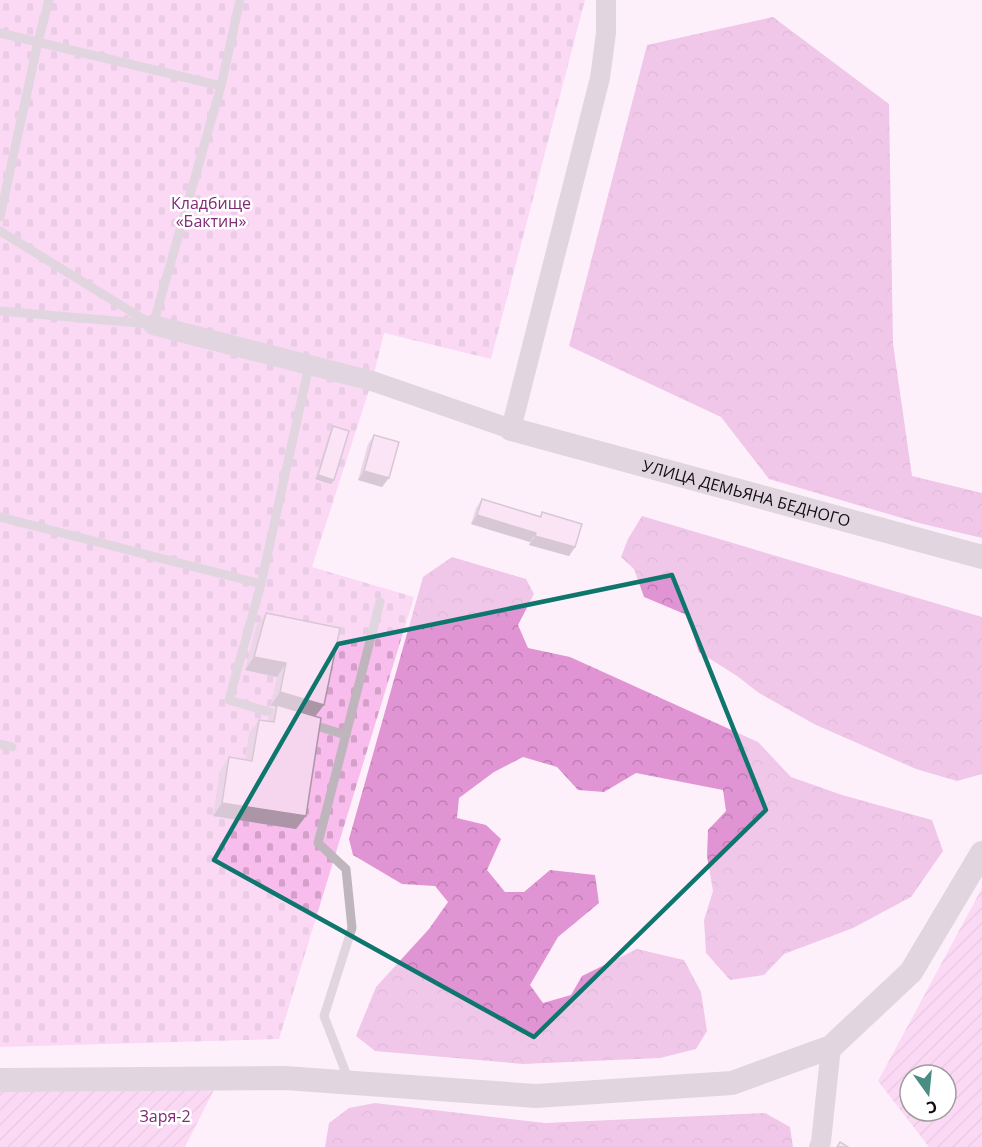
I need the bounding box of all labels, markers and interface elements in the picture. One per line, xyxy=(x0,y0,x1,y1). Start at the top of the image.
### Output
park label: Кладбище «Бактин» xyxy=(171,192,251,232)
street label: УЛИЦА ДЕМЬЯНА БЕДНОГО xyxy=(640,454,853,532)
north arrow xyxy=(898,1063,958,1123)
text: С xyxy=(924,1096,940,1119)
park label: Заря-2 xyxy=(139,1105,191,1127)

